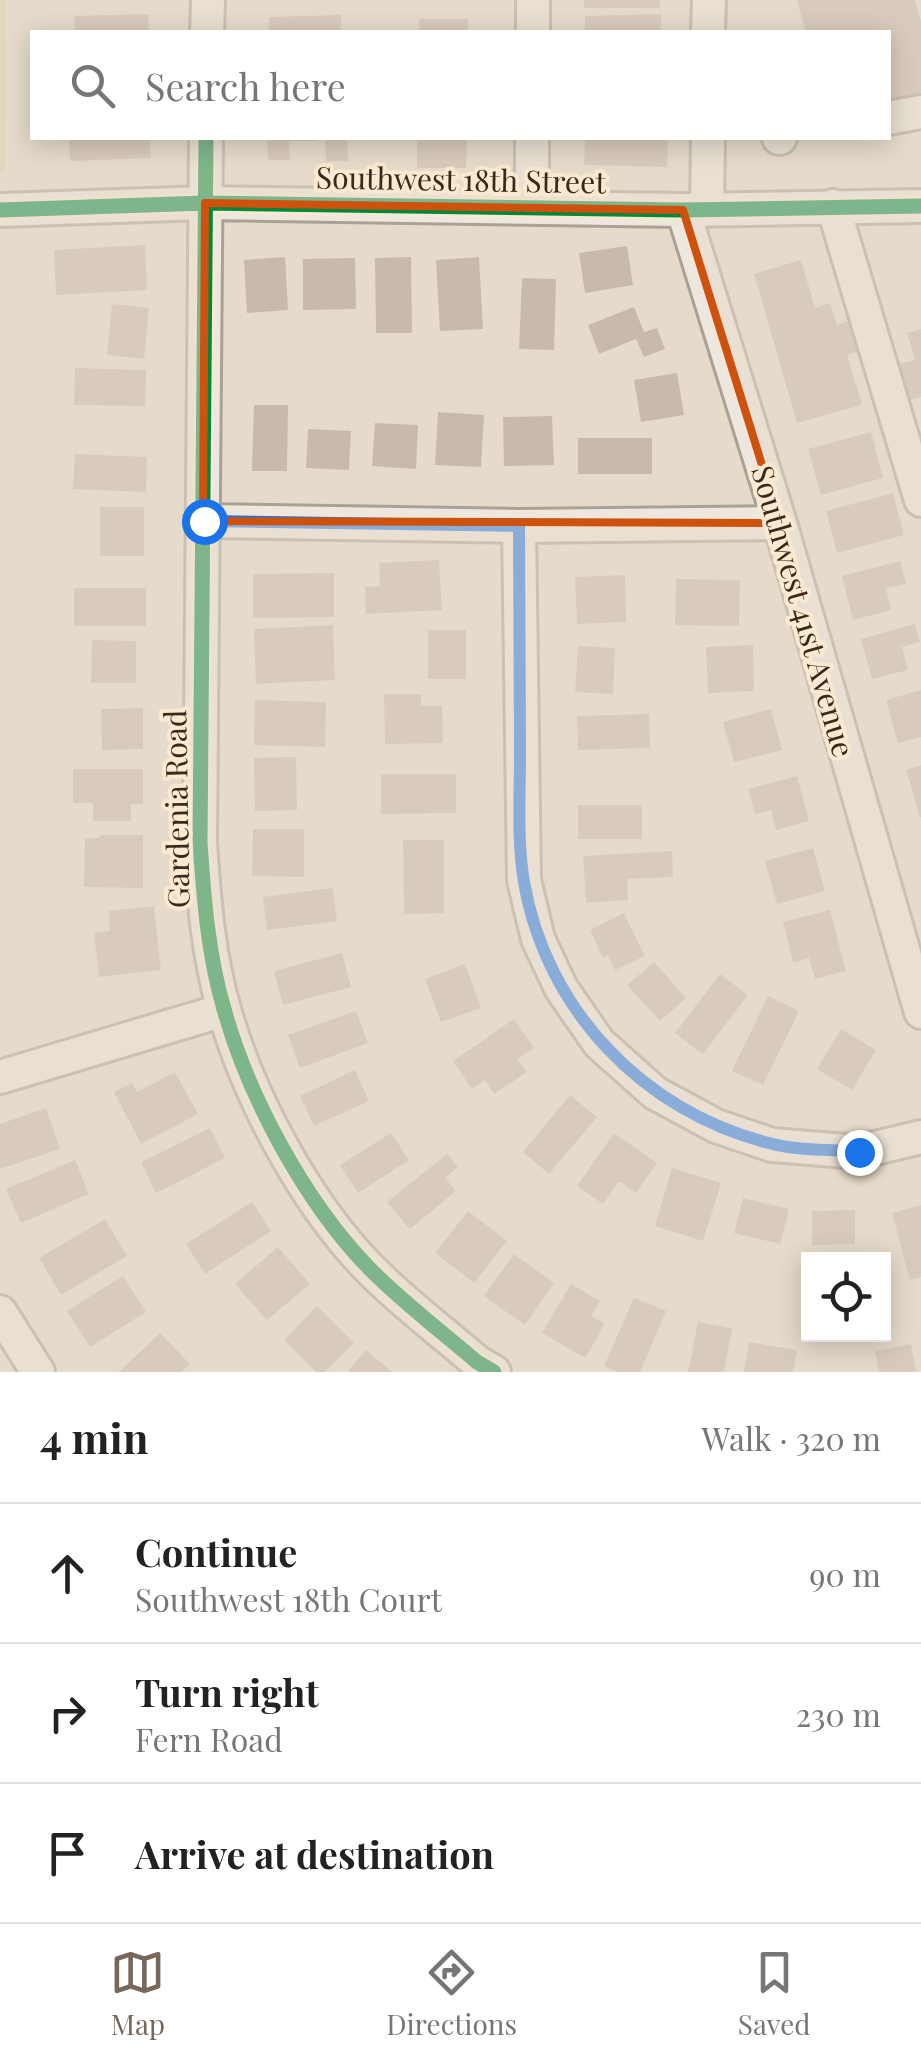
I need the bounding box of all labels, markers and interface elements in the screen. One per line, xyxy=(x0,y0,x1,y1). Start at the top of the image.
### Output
search box xyxy=(30,30,891,140)
icon: search xyxy=(65,58,120,113)
text: Search here xyxy=(145,60,346,111)
street label: Southwest 18th Street xyxy=(316,156,607,202)
street label: Southwest 41st Avenue xyxy=(743,461,865,761)
route start xyxy=(182,499,228,545)
street label: Gardenia Road xyxy=(154,710,198,908)
route end xyxy=(837,1130,883,1176)
map controls xyxy=(801,1252,891,1342)
button: locate xyxy=(801,1252,891,1342)
text: 4 min xyxy=(40,1409,149,1465)
text: Walk · 320 m xyxy=(702,1416,881,1459)
text: Continue xyxy=(135,1526,297,1577)
icon: ahead xyxy=(40,1546,95,1601)
text: 90 m xyxy=(809,1552,881,1595)
text: Southwest 18th Court xyxy=(135,1577,442,1620)
text: Turn right xyxy=(135,1666,319,1717)
icon: right xyxy=(40,1686,95,1741)
text: 230 m xyxy=(796,1692,881,1735)
text: Fern Road xyxy=(135,1717,283,1760)
icon: arrive xyxy=(40,1826,95,1881)
text: Arrive at destination xyxy=(135,1828,494,1879)
tab: Map xyxy=(110,1945,165,2042)
tab: Directions xyxy=(386,1945,517,2042)
tab: Saved xyxy=(738,1945,811,2042)

